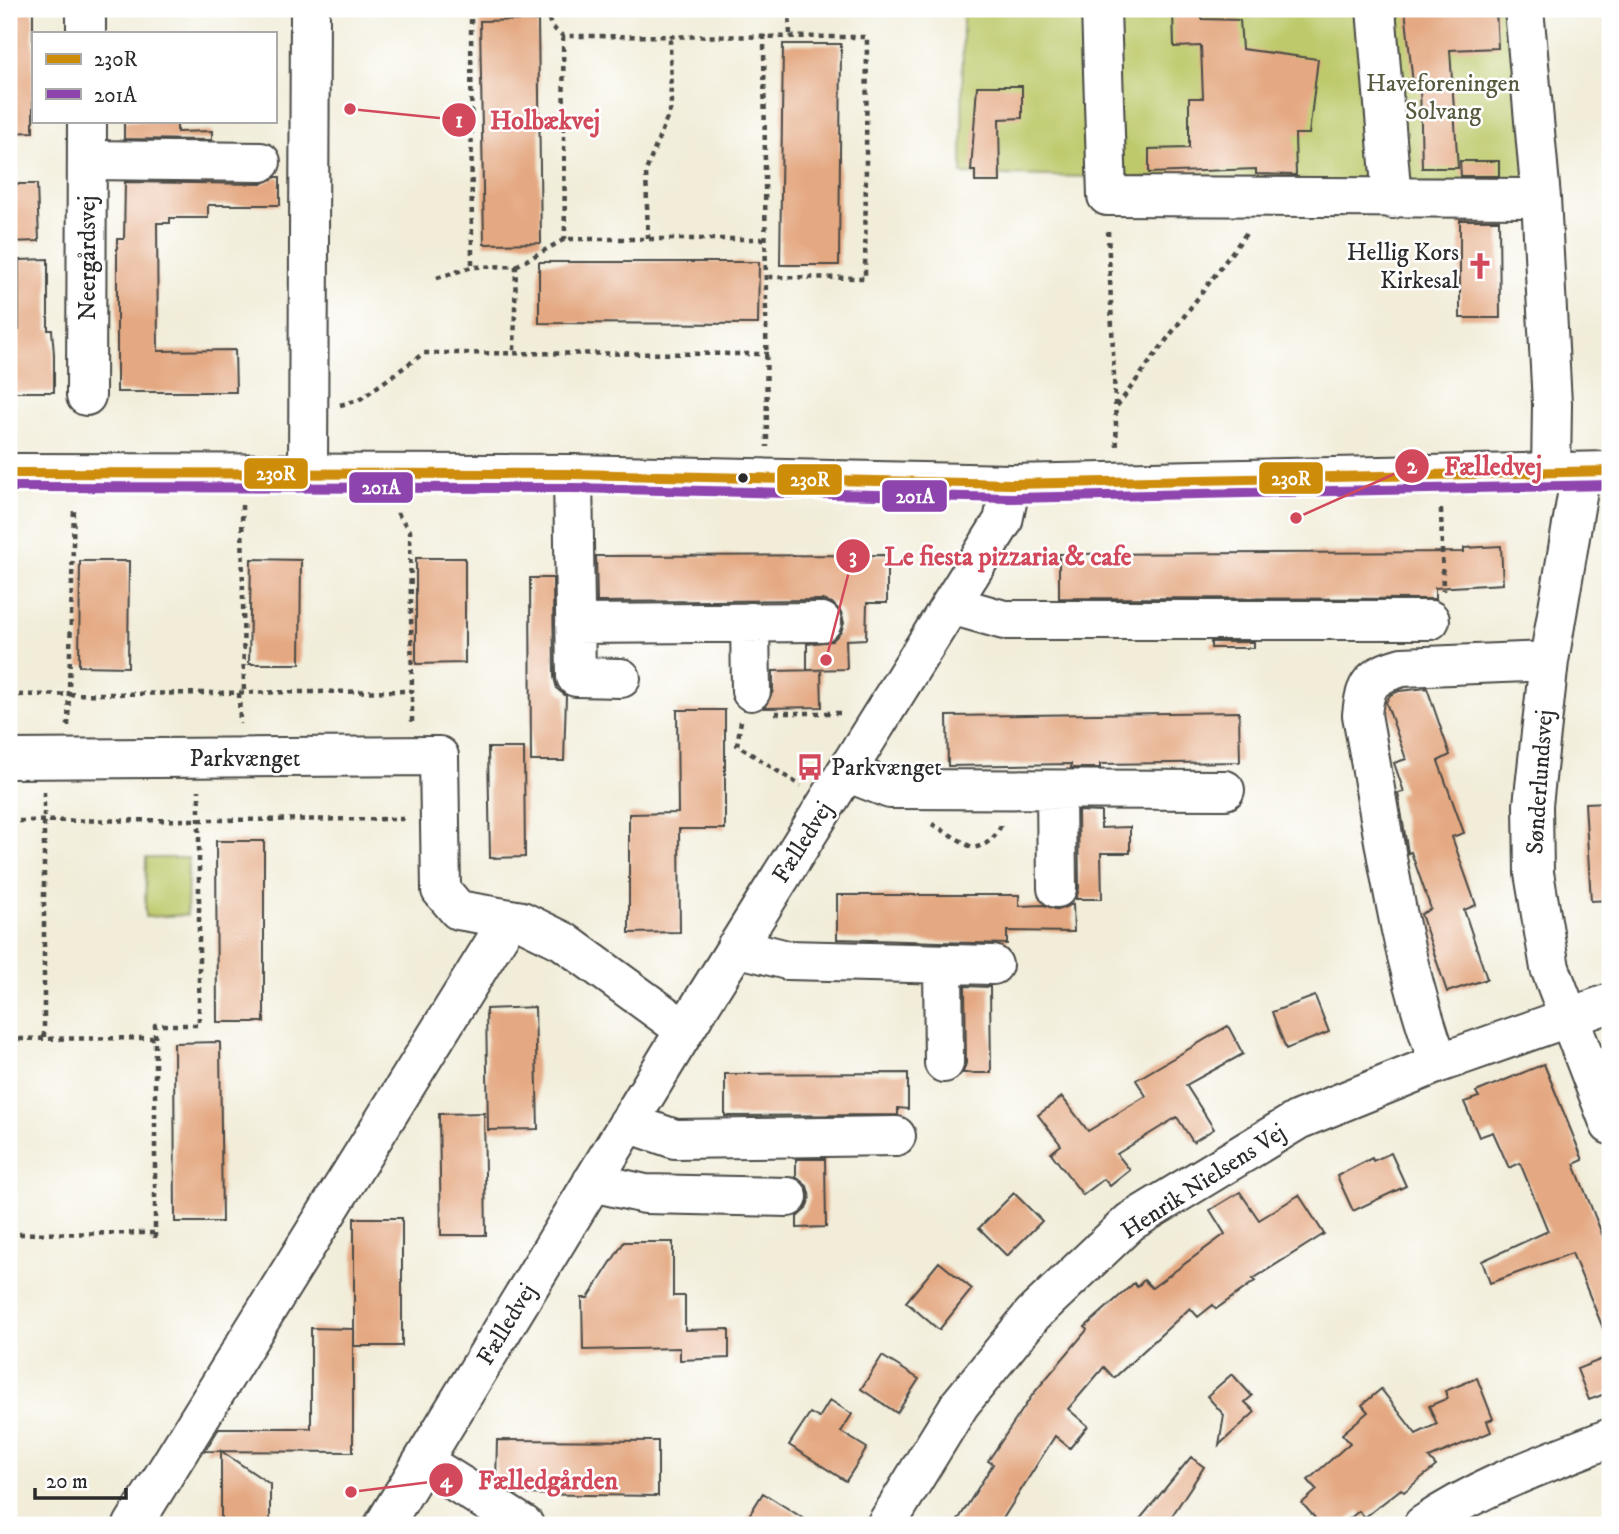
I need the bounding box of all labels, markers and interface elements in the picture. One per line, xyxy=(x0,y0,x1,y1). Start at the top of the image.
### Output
legend xyxy=(32,32,276,122)
text: 230R xyxy=(94,47,137,73)
park label: Haveforeningen Solvang xyxy=(1366,69,1521,127)
text: 201A xyxy=(94,83,137,109)
callout: Holbækvej xyxy=(441,96,614,143)
text: Holbækvej xyxy=(490,105,600,138)
text: 1 xyxy=(455,108,463,134)
street label: Neergårdsvej xyxy=(73,196,103,320)
place label: Hellig Kors Kirkesal xyxy=(1347,238,1460,296)
church icon: Hellig Kors Kirkesal xyxy=(1465,251,1495,281)
callout: Fælledvej xyxy=(1395,442,1556,489)
text: Fælledvej xyxy=(1444,451,1542,484)
text: 2 xyxy=(1407,454,1418,480)
line badge: 230R xyxy=(243,457,309,490)
line badge: 230R xyxy=(1258,461,1324,495)
text: 230R xyxy=(256,463,296,486)
line badge: 230R xyxy=(776,463,843,496)
text: 230R xyxy=(1271,468,1311,491)
text: 230R xyxy=(790,469,830,492)
line badge: 201A xyxy=(348,471,414,504)
unlabelled marker xyxy=(736,471,750,485)
text: 201A xyxy=(362,477,401,500)
line badge: 201A xyxy=(881,479,948,513)
text: 201A xyxy=(896,486,935,509)
callout: Le fiesta pizzaria & cafe xyxy=(836,533,1146,580)
text: Le fiesta pizzaria & cafe xyxy=(884,541,1132,574)
text: 3 xyxy=(849,544,857,570)
street label: Sønderlundsvej xyxy=(1520,709,1560,855)
street label: Parkvænget xyxy=(189,744,301,774)
bus stop icon: Parkvænget xyxy=(795,752,825,782)
place label: Parkvænget xyxy=(831,753,942,783)
street label: Fælledvej xyxy=(766,796,839,889)
street label: Henrik Nielsens Vej xyxy=(1116,1117,1291,1246)
street label: Fælledvej xyxy=(471,1278,543,1371)
callout: Fælledgården xyxy=(429,1456,632,1503)
scale bar xyxy=(35,1457,126,1501)
text: Fælledgården xyxy=(478,1465,618,1498)
text: 4 xyxy=(440,1468,453,1494)
text: 20 m xyxy=(46,1469,88,1495)

